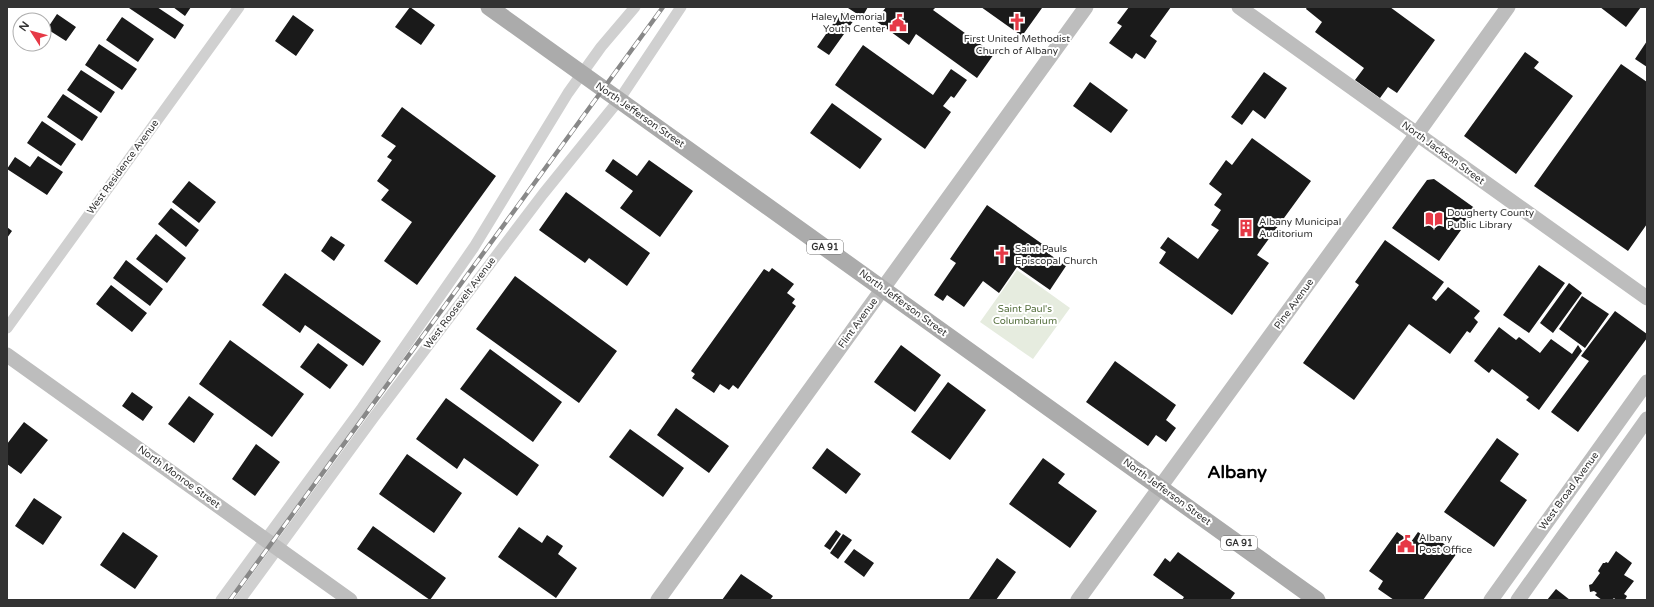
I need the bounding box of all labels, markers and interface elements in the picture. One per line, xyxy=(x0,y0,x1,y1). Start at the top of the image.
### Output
place label: Haley Memorial Youth Center xyxy=(811,11,885,35)
north arrow xyxy=(12,12,52,52)
church icon: First United Methodist Church of Albany xyxy=(1007,12,1027,32)
public building icon: Haley Memorial Youth Center xyxy=(888,13,908,33)
text: N xyxy=(16,19,32,34)
place label: First United Methodist Church of Albany xyxy=(964,33,1070,57)
street label: North Jefferson Street xyxy=(593,80,687,150)
street label: West Residence Avenue xyxy=(85,117,162,217)
street label: North Jackson Street xyxy=(1399,119,1487,187)
place label: Dougherty County Public Library xyxy=(1447,207,1535,231)
library icon: Dougherty County Public Library xyxy=(1424,209,1444,229)
place label: Albany Municipal Auditorium xyxy=(1259,216,1341,240)
building icon: Albany Municipal Auditorium xyxy=(1236,218,1256,238)
road number: GA 91 xyxy=(807,240,843,254)
place label: Saint Pauls Episcopal Church xyxy=(1015,243,1098,267)
church icon: Saint Pauls Episcopal Church xyxy=(992,245,1012,265)
street label: West Roosevelt Avenue xyxy=(422,254,499,351)
street label: North Jefferson Street xyxy=(857,267,949,339)
street label: Pine Avenue xyxy=(1272,276,1316,332)
street label: Flint Avenue xyxy=(836,295,880,350)
park label: Saint Paul's Columbarium xyxy=(993,303,1057,327)
street label: North Monroe Street xyxy=(136,443,223,511)
street label: West Broad Avenue xyxy=(1537,449,1602,532)
street label: North Jefferson Street xyxy=(1121,456,1213,528)
district label: Albany xyxy=(1207,461,1267,483)
place label: Albany Post Office xyxy=(1419,532,1473,556)
public building icon: Albany Post Office xyxy=(1396,534,1416,554)
road number: GA 91 xyxy=(1221,536,1257,550)

